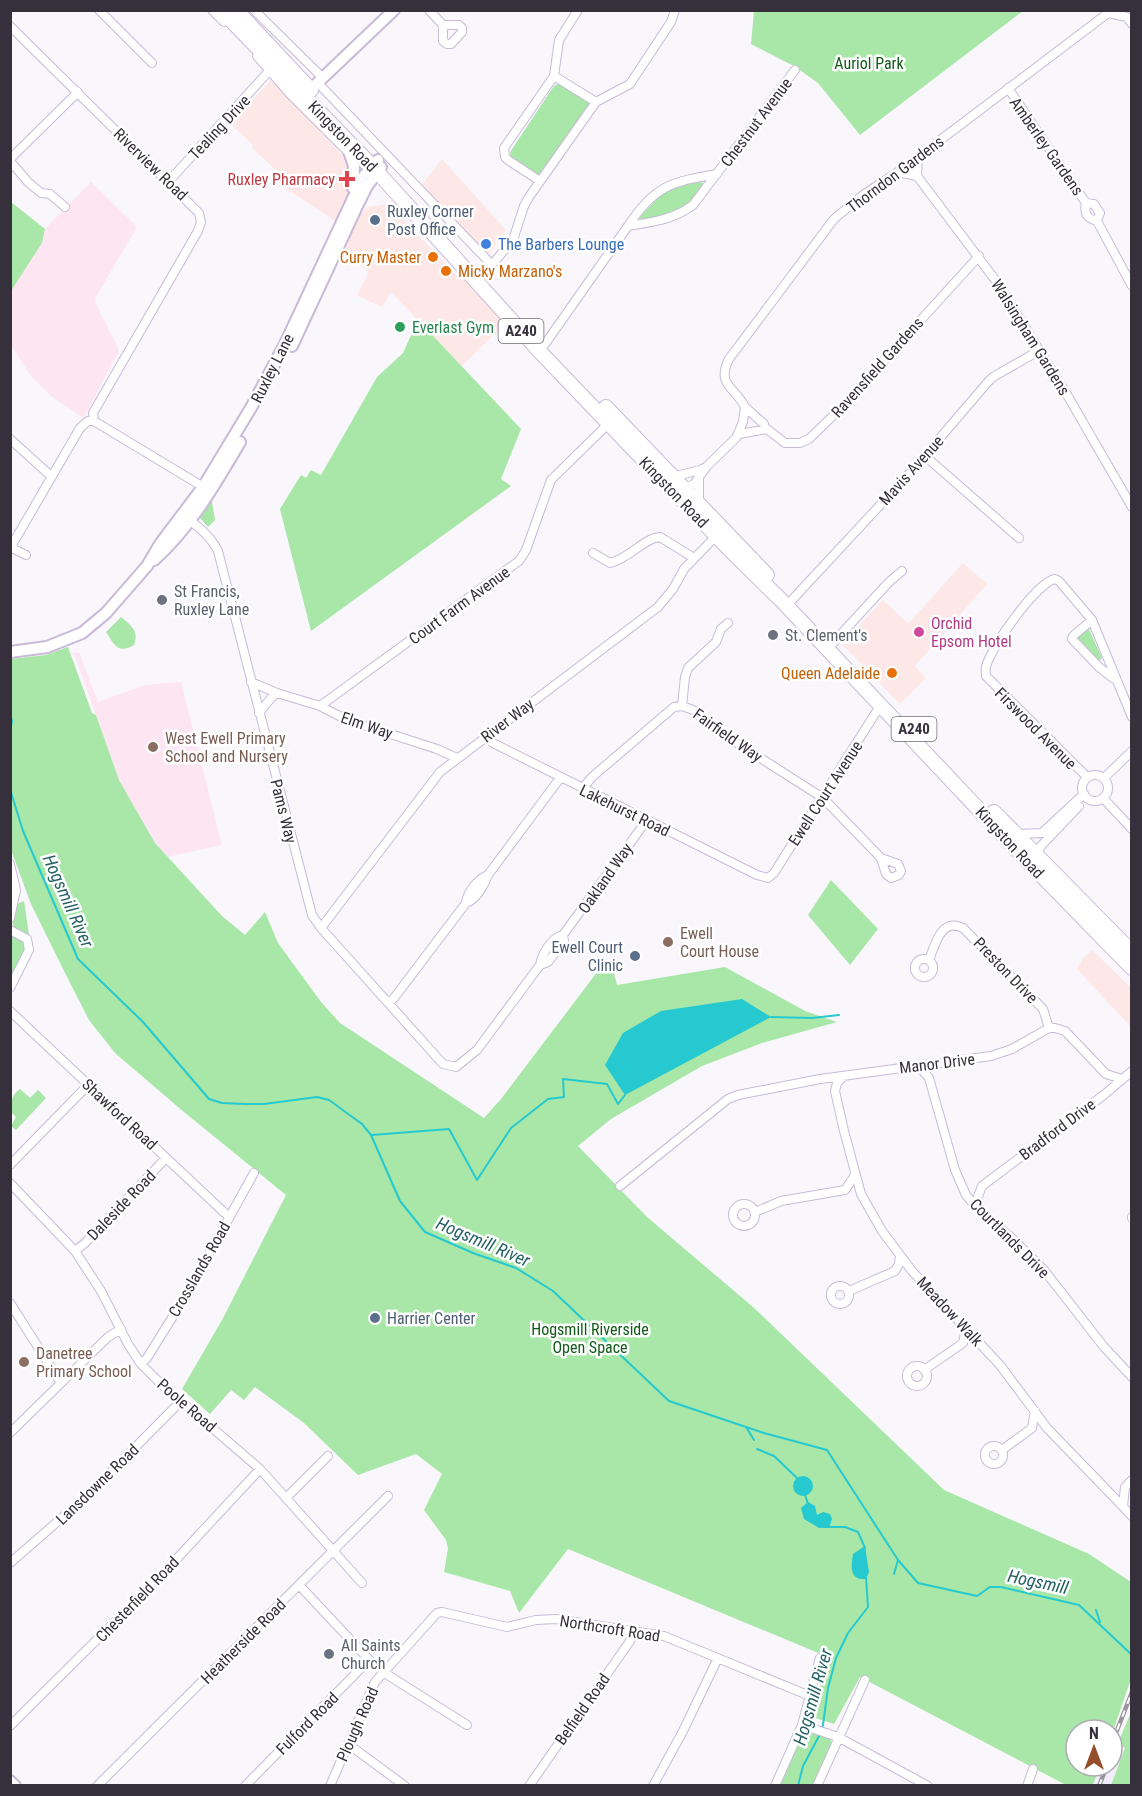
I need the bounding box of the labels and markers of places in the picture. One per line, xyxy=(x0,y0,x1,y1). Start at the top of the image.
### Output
place label: Ruxley Pharmacy xyxy=(227,170,335,189)
marker: Ruxley Pharmacy xyxy=(340,172,354,186)
place label: Ruxley Corner Post Office xyxy=(387,202,474,239)
marker: Ruxley Corner Post Office xyxy=(368,213,382,227)
place label: The Barbers Lounge xyxy=(498,235,624,254)
marker: The Barbers Lounge xyxy=(479,237,493,251)
place label: Curry Master xyxy=(340,248,421,267)
marker: Curry Master xyxy=(426,250,440,264)
place label: Micky Marzano's xyxy=(458,262,562,281)
marker: Micky Marzano's xyxy=(439,264,453,278)
place label: Everlast Gym xyxy=(412,318,494,337)
marker: Everlast Gym xyxy=(393,320,407,334)
place label: St Francis, Ruxley Lane xyxy=(174,582,249,619)
marker: St Francis, Ruxley Lane xyxy=(155,593,169,607)
place label: Orchid Epsom Hotel xyxy=(931,614,1012,651)
marker: Orchid Epsom Hotel xyxy=(912,625,926,639)
place label: St. Clement's xyxy=(785,626,868,645)
marker: St. Clement's xyxy=(766,628,780,642)
place label: Queen Adelaide xyxy=(781,664,880,683)
marker: Queen Adelaide xyxy=(885,666,899,680)
place label: West Ewell Primary School and Nursery xyxy=(165,729,288,766)
marker: West Ewell Primary School and Nursery xyxy=(146,740,160,754)
place label: Ewell Court House xyxy=(680,924,759,961)
marker: Ewell Court House xyxy=(661,935,675,949)
place label: Ewell Court Clinic xyxy=(551,938,623,975)
marker: Ewell Court Clinic xyxy=(628,949,642,963)
place label: Harrier Center xyxy=(387,1309,476,1328)
marker: Harrier Center xyxy=(368,1311,382,1325)
place label: Danetree Primary School xyxy=(36,1344,132,1381)
marker: Danetree Primary School xyxy=(17,1355,31,1369)
place label: All Saints Church xyxy=(341,1636,401,1673)
marker: All Saints Church xyxy=(322,1647,336,1661)

